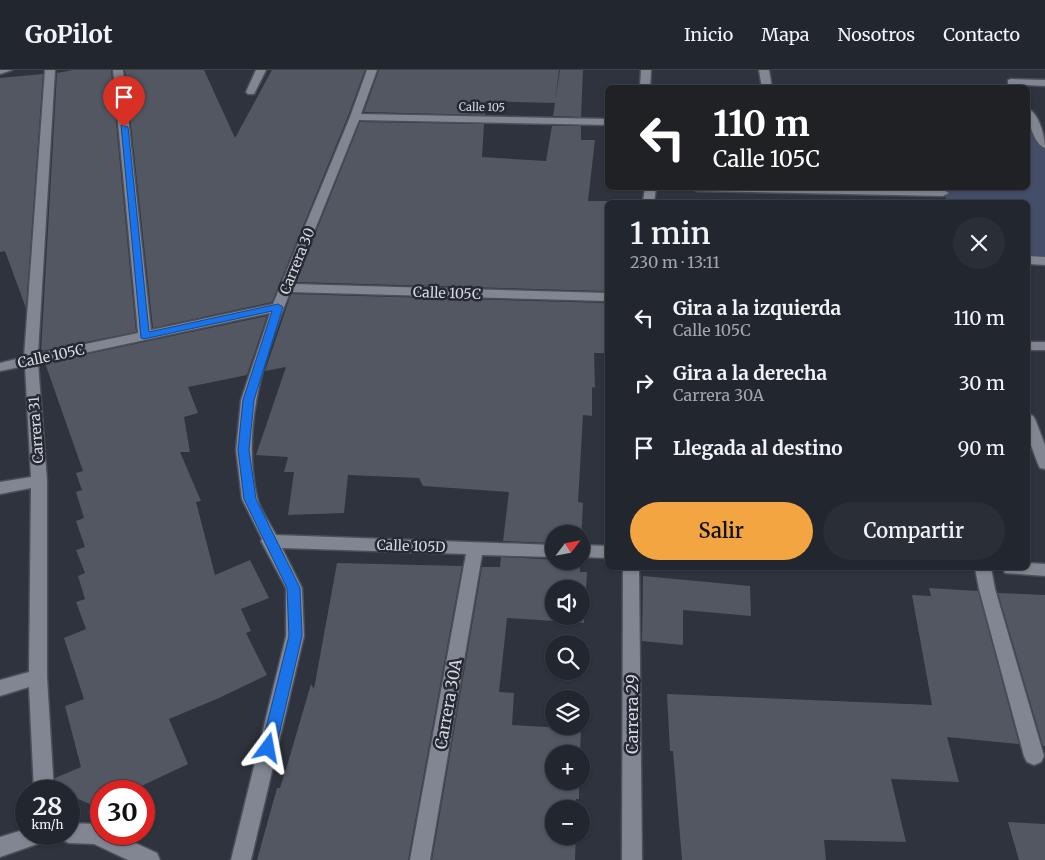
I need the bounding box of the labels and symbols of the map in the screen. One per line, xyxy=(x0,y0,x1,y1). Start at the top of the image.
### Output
pin xyxy=(103,76,145,127)
street label: Calle 105 xyxy=(459,100,505,114)
street label: Carrera 30 xyxy=(276,225,318,297)
street label: Calle 105C xyxy=(413,283,481,303)
street label: Calle 105C xyxy=(16,340,86,372)
street label: Carrera 31 xyxy=(25,396,47,464)
north arrow xyxy=(545,525,590,570)
street label: Calle 105D xyxy=(376,536,446,556)
street label: Carrera 30A xyxy=(430,657,466,751)
street label: Carrera 29 xyxy=(622,674,642,754)
position arrow xyxy=(241,721,293,773)
speed limit sign: 30 xyxy=(90,780,155,845)

